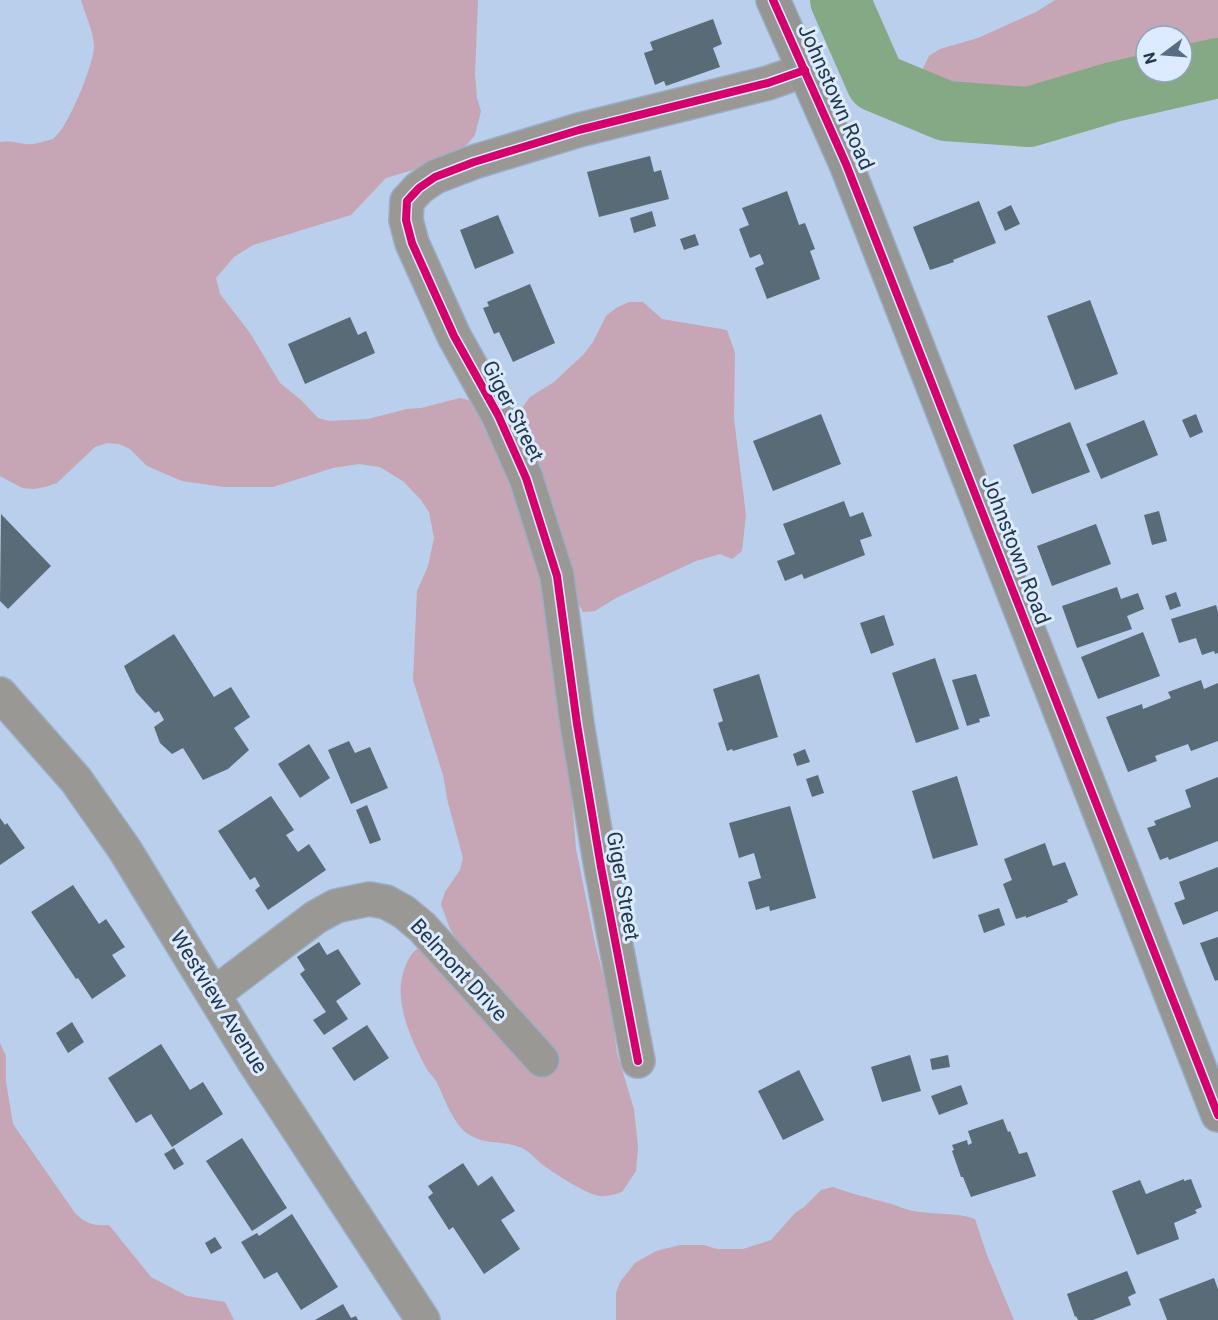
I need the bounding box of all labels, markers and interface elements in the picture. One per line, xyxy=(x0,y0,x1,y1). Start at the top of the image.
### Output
street label: Johnstown Road xyxy=(793,20,879,174)
north arrow xyxy=(1134,24,1194,84)
text: N xyxy=(1139,50,1161,66)
street label: Giger Street xyxy=(477,357,549,466)
street label: Johnstown Road xyxy=(977,472,1055,628)
street label: Giger Street xyxy=(602,830,644,942)
street label: Belmont Drive xyxy=(406,914,512,1026)
street label: Westview Avenue xyxy=(166,926,272,1078)

